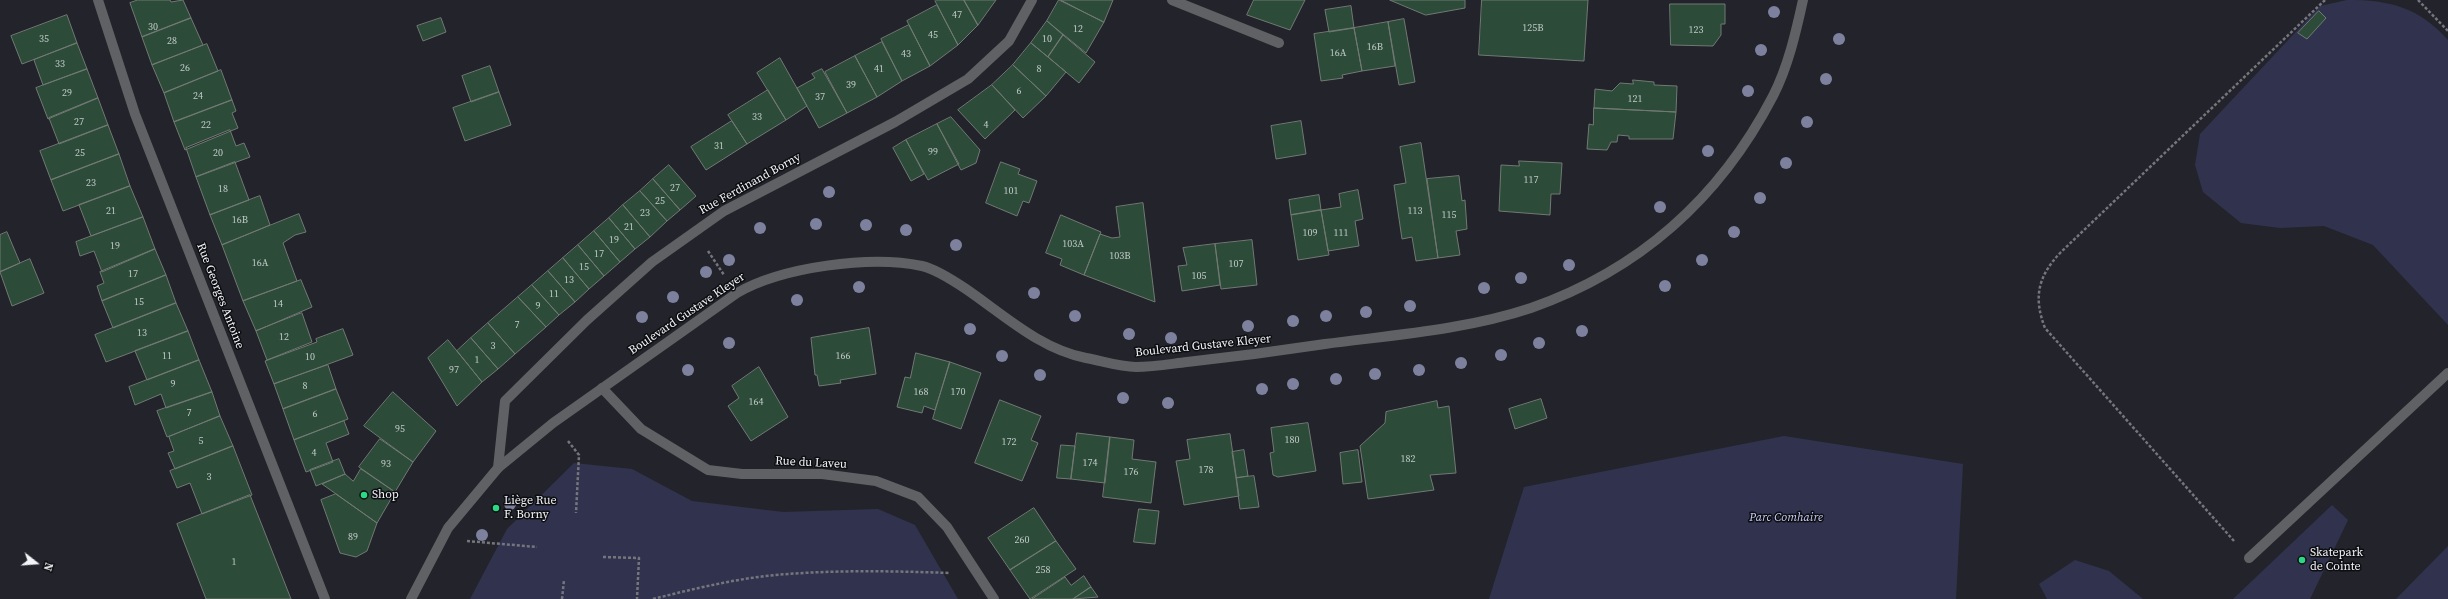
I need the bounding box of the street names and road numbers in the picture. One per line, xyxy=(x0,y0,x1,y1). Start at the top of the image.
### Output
street label: Rue Ferdinand Borny xyxy=(697,150,803,218)
street label: Rue Georges Antoine xyxy=(193,241,247,351)
street label: Boulevard Gustave Kleyer xyxy=(626,270,748,358)
street label: Boulevard Gustave Kleyer xyxy=(1134,332,1272,360)
street label: Rue du Laveu xyxy=(775,454,847,472)

